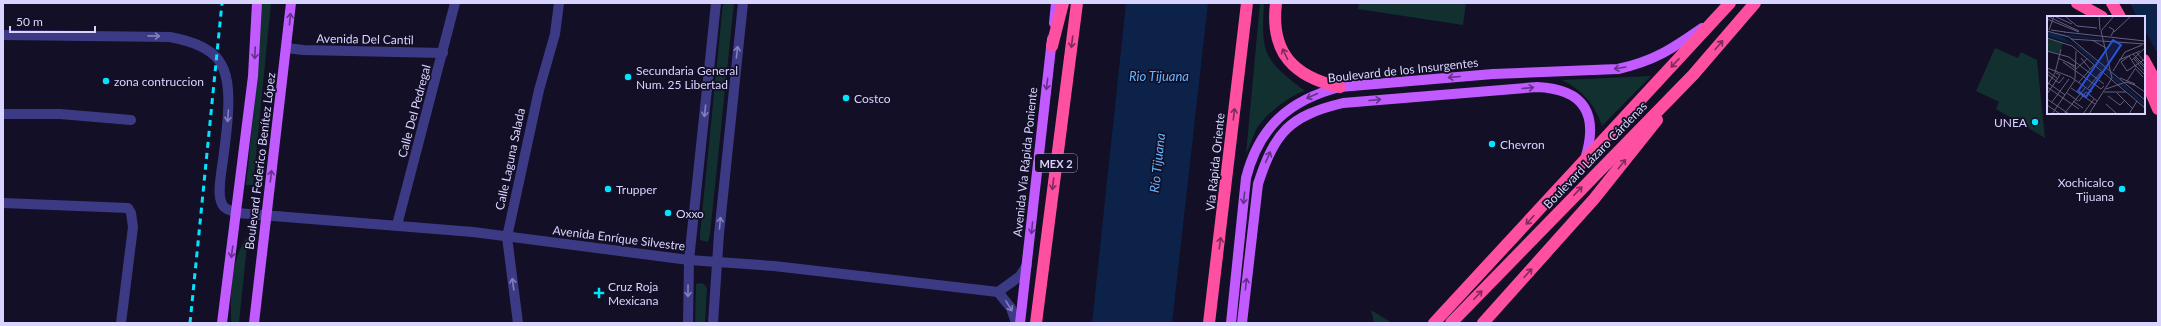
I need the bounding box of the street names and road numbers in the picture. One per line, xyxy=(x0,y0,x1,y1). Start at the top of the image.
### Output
street label: Avenida Del Cantil xyxy=(316,31,414,47)
street label: Boulevard de los Insurgentes xyxy=(1327,55,1479,85)
street label: Calle Del Pedregal xyxy=(394,63,434,159)
street label: Boulevard Federico Benítez López xyxy=(242,71,278,250)
street label: Avenida Vía Rápida Poniente xyxy=(1010,86,1040,238)
street label: Boulevard Lázaro Cárdenas xyxy=(1540,98,1650,212)
street label: Calle Laguna Salada xyxy=(492,107,528,211)
street label: Vía Rápida Oriente xyxy=(1202,112,1228,212)
road number: MEX 2 xyxy=(1035,154,1077,172)
street label: Avenida Enríque Silvestre xyxy=(552,222,686,254)

